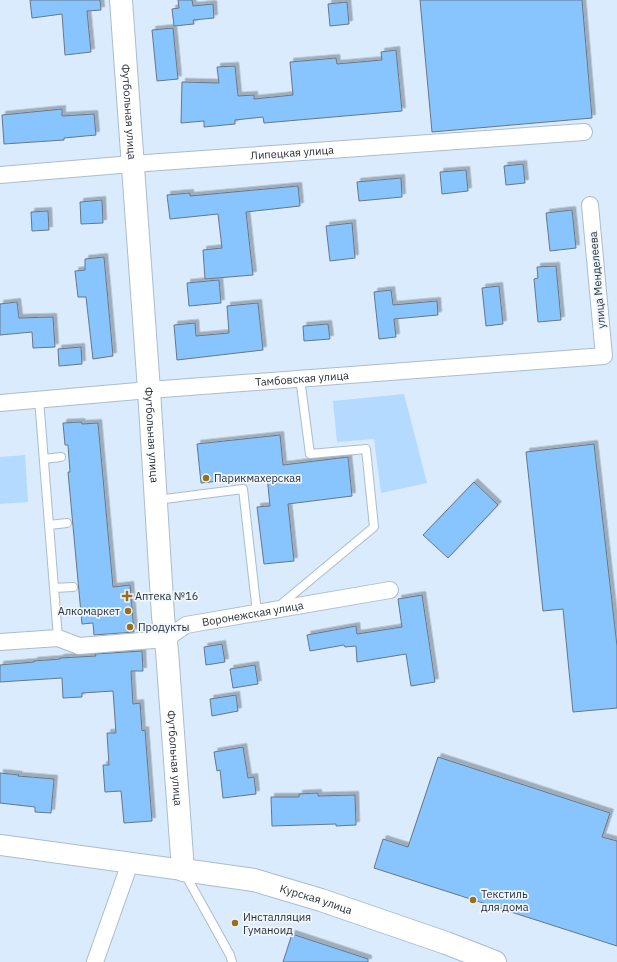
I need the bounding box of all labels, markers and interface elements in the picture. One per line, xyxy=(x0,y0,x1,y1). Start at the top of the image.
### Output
street label: Футбольная улица xyxy=(119,63,139,160)
street label: Липецкая улица xyxy=(250,143,335,163)
street label: улица Менделеева xyxy=(586,231,608,329)
street label: Тамбовская улица xyxy=(255,368,350,389)
street label: Футбольная улица xyxy=(142,387,162,483)
place label: Парикмахерская xyxy=(214,471,301,485)
marker: Парикмахерская xyxy=(201,473,211,483)
place label: Аптека №16 xyxy=(135,589,198,603)
marker: Аптека №16 xyxy=(122,591,132,601)
street label: Воронежская улица xyxy=(201,598,305,629)
place label: Алкомаркет xyxy=(58,604,120,618)
marker: Алкомаркет xyxy=(123,606,133,616)
place label: Продукты xyxy=(138,620,189,634)
marker: Продукты xyxy=(125,622,135,632)
street label: Футбольная улица xyxy=(164,710,185,806)
street label: Курская улица xyxy=(278,881,354,917)
place label: Текстиль для дома xyxy=(481,887,529,914)
marker: Текстиль для дома xyxy=(468,895,478,905)
place label: Инсталляция Гуманоид xyxy=(243,910,311,937)
marker: Инсталляция Гуманоид xyxy=(230,918,240,928)

